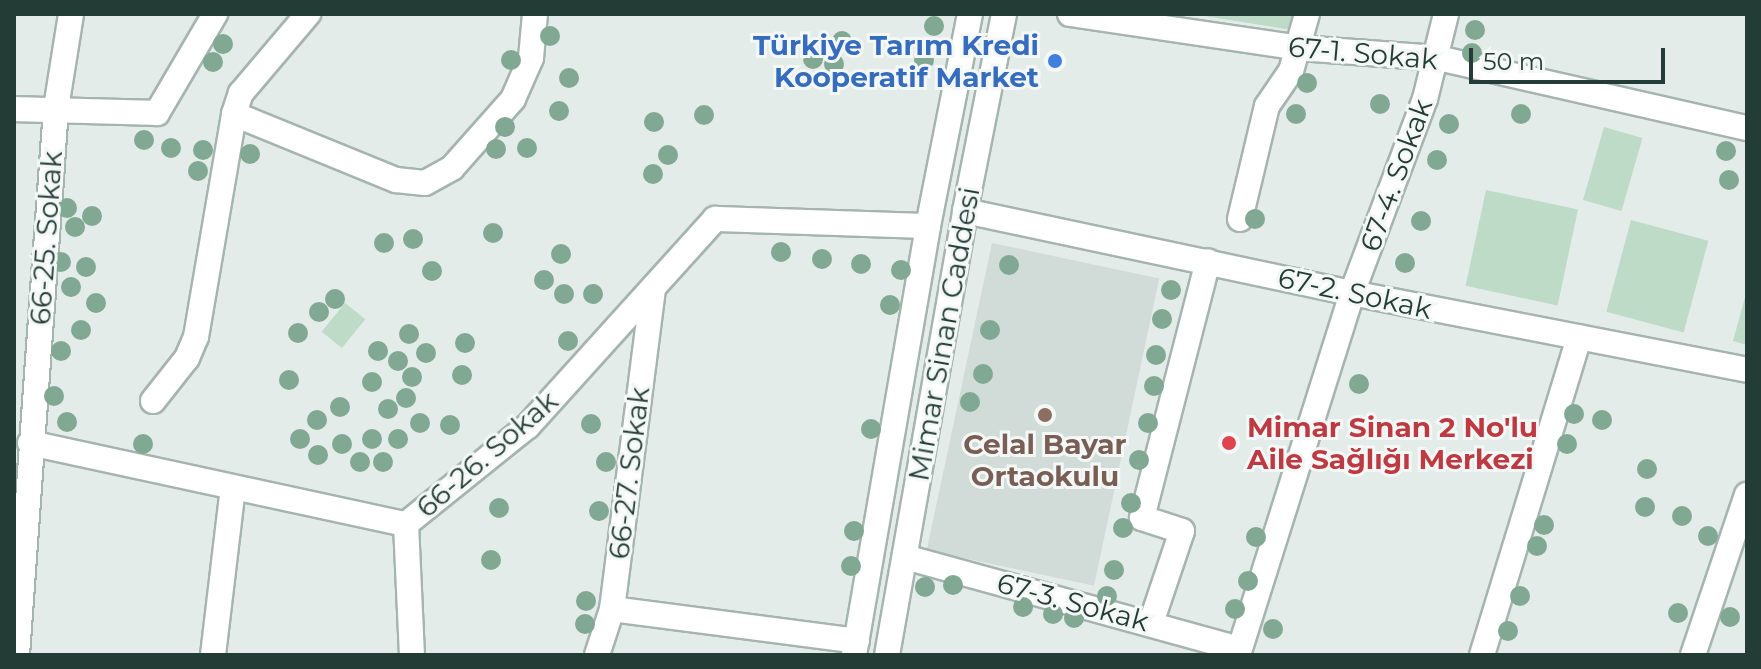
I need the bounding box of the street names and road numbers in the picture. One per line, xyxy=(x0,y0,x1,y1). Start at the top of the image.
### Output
street label: 67-1. Sokak xyxy=(1287,30,1439,76)
street label: 67-4. Sokak xyxy=(1353,94,1439,256)
street label: 66-25. Sokak xyxy=(23,150,69,326)
street label: Mimar Sinan Caddesi xyxy=(902,184,986,484)
street label: 67-2. Sokak xyxy=(1275,260,1435,326)
street label: 66-26. Sokak xyxy=(410,384,564,524)
street label: 66-27. Sokak xyxy=(602,385,656,561)
street label: 67-3. Sokak xyxy=(993,566,1153,638)

